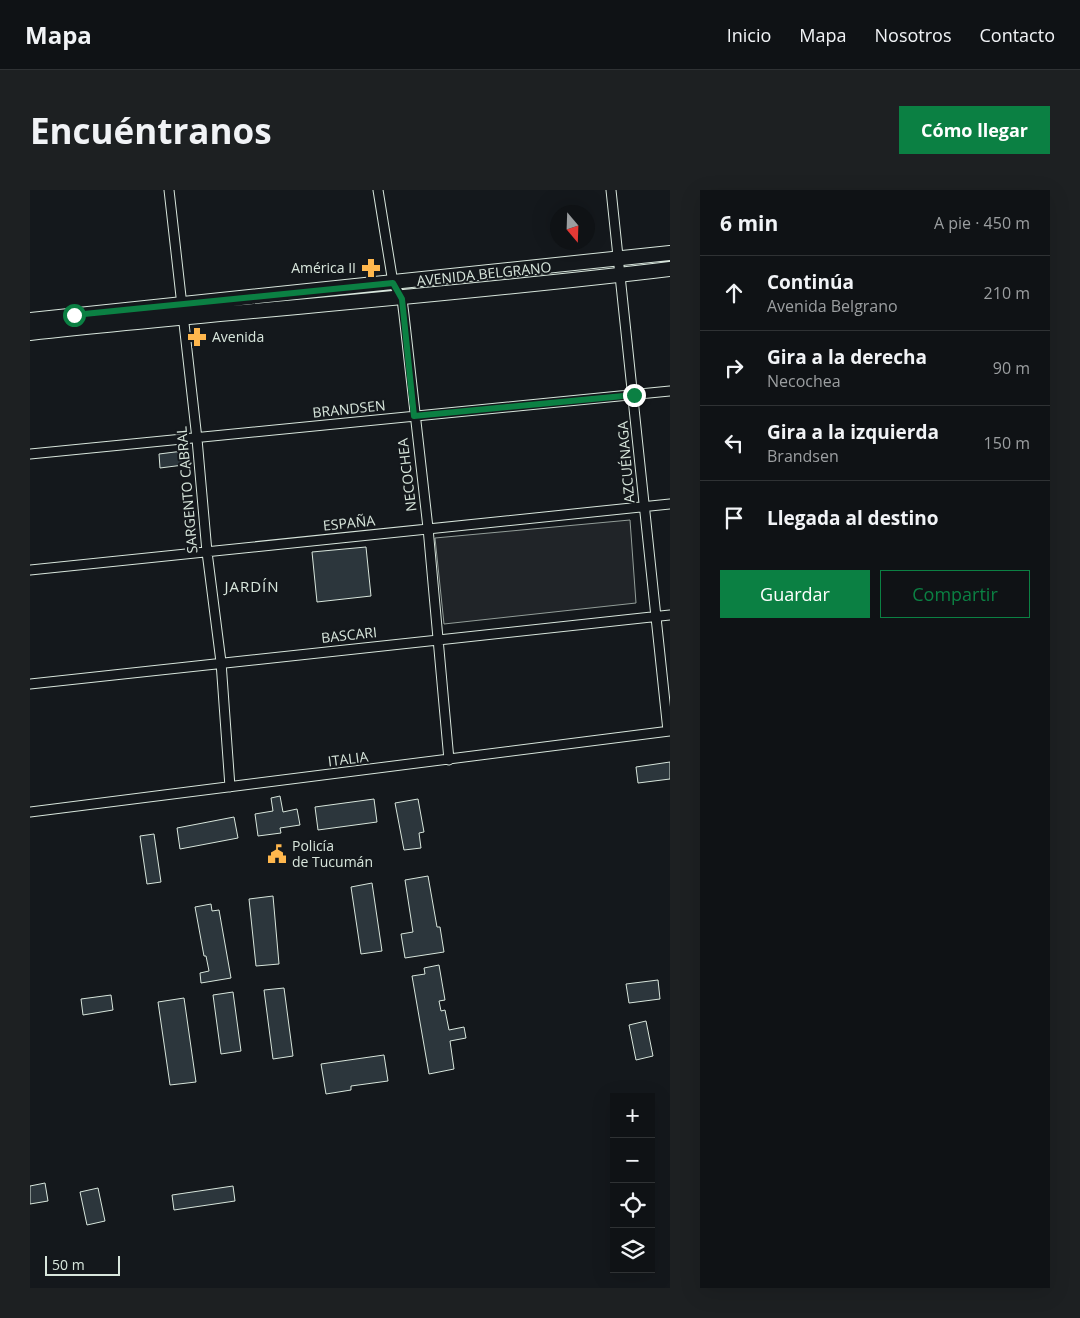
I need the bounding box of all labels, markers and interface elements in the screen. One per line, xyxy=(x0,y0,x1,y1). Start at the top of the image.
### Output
text: Mapa xyxy=(25,18,92,51)
text: Inicio xyxy=(727,23,771,47)
text: Mapa xyxy=(799,23,847,47)
text: Nosotros xyxy=(875,23,952,47)
text: Contacto xyxy=(980,23,1055,47)
button: Cómo llegar xyxy=(899,106,1050,154)
text: Encuéntranos xyxy=(30,107,272,154)
north arrow xyxy=(550,205,595,250)
text: 6 min xyxy=(720,209,778,237)
text: A pie · 450 m xyxy=(934,212,1030,234)
pharmacy icon: América II xyxy=(360,257,382,279)
street label: AVENIDA BELGRANO xyxy=(416,257,552,290)
place label: América II xyxy=(291,258,356,277)
text: Continúa xyxy=(767,269,854,295)
icon: ahead xyxy=(720,279,748,307)
text: 210 m xyxy=(984,282,1030,304)
text: Avenida Belgrano xyxy=(767,295,898,317)
route start xyxy=(63,304,86,327)
pharmacy icon: Avenida xyxy=(186,326,208,348)
place label: Avenida xyxy=(212,327,264,346)
text: Gira a la derecha xyxy=(767,344,927,370)
icon: right xyxy=(720,354,748,382)
text: 90 m xyxy=(993,357,1030,379)
text: Necochea xyxy=(767,370,841,392)
route end xyxy=(623,384,646,407)
street label: BRANDSEN xyxy=(312,395,386,422)
text: Gira a la izquierda xyxy=(767,419,939,445)
street label: AZCUÉNAGA xyxy=(612,420,639,504)
street label: SARGENTO CABRAL xyxy=(171,426,202,554)
icon: left xyxy=(720,429,748,457)
text: 150 m xyxy=(984,432,1030,454)
street label: NECOCHEA xyxy=(393,437,420,513)
text: Brandsen xyxy=(767,445,839,467)
icon: arrive xyxy=(720,504,748,532)
text: Llegada al destino xyxy=(767,505,939,531)
street label: ESPAÑA xyxy=(322,510,376,535)
button: Guardar xyxy=(720,570,870,618)
button: Compartir xyxy=(880,570,1030,618)
district label: JARDÍN xyxy=(222,576,280,596)
street label: BASCARI xyxy=(320,622,378,647)
street label: ITALIA xyxy=(327,747,369,770)
place label: Policía de Tucumán xyxy=(292,836,373,871)
public building icon: Policía de Tucumán xyxy=(266,843,288,865)
map controls xyxy=(610,1093,655,1273)
button: + xyxy=(610,1093,655,1138)
button: − xyxy=(610,1138,655,1183)
button: locate xyxy=(610,1183,655,1228)
button: layers xyxy=(610,1228,655,1273)
scale bar xyxy=(45,1253,120,1276)
text: 50 m xyxy=(52,1255,85,1274)

